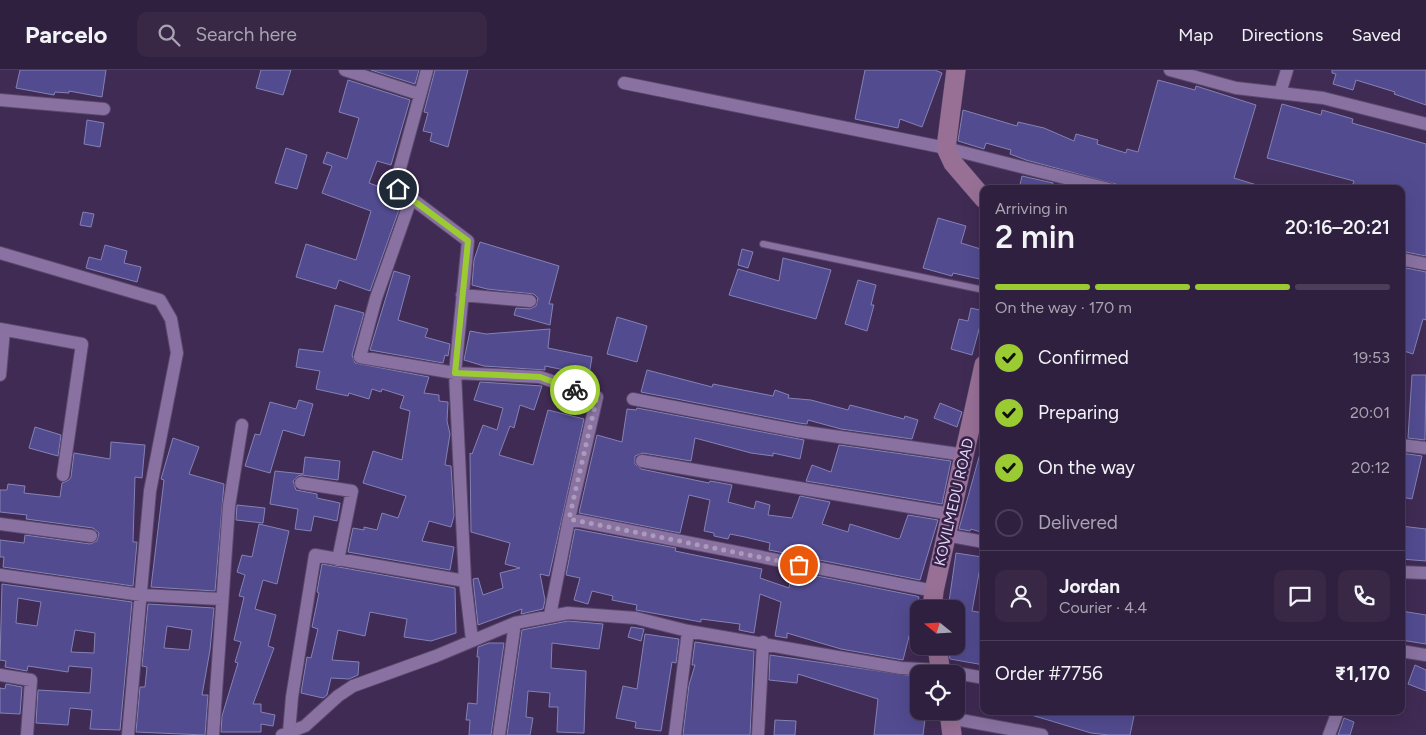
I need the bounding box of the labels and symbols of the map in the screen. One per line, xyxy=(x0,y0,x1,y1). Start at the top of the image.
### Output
pin xyxy=(377,168,419,210)
courier xyxy=(550,365,600,415)
street label: KOVILMEDU ROAD xyxy=(931,436,977,568)
pin xyxy=(778,544,820,586)
north arrow xyxy=(910,600,965,655)

